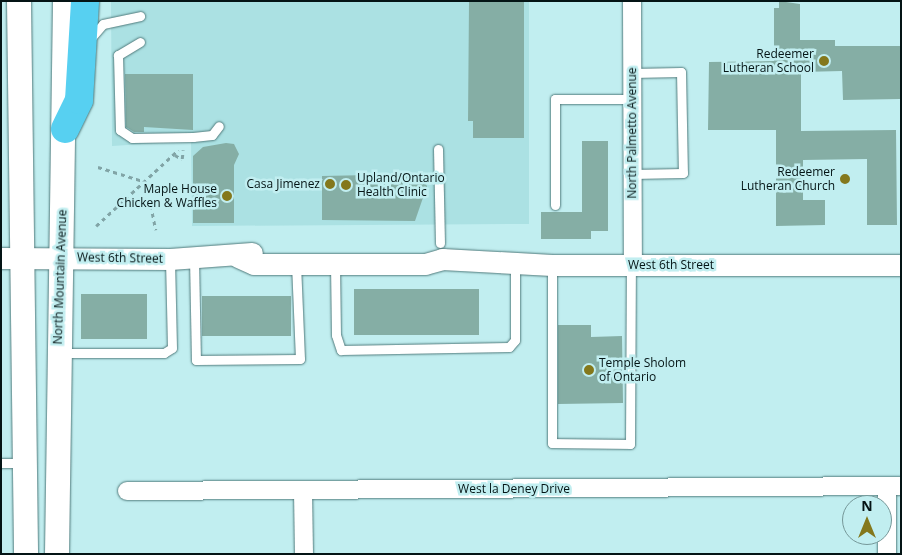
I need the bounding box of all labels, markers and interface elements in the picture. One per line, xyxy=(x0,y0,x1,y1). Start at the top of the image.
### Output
place label: Redeemer Lutheran School xyxy=(723,47,814,75)
marker: Redeemer Lutheran School xyxy=(818,55,830,67)
street label: North Palmetto Avenue xyxy=(625,67,639,199)
place label: Redeemer Lutheran Church xyxy=(741,165,835,193)
place label: Upland/Ontario Health Clinic xyxy=(357,171,445,199)
marker: Redeemer Lutheran Church xyxy=(839,173,851,185)
place label: Casa Jimenez xyxy=(246,177,320,191)
marker: Casa Jimenez xyxy=(324,178,336,190)
marker: Upland/Ontario Health Clinic xyxy=(339,178,353,192)
place label: Maple House Chicken & Waffles xyxy=(117,182,217,210)
marker: Maple House Chicken & Waffles xyxy=(221,190,233,202)
street label: North Mountain Avenue xyxy=(50,209,70,345)
street label: West 6th Street xyxy=(77,250,163,266)
street label: West 6th Street xyxy=(628,258,714,272)
place label: Temple Sholom of Ontario xyxy=(599,356,686,384)
marker: Temple Sholom of Ontario xyxy=(583,364,595,376)
street label: West la Deney Drive xyxy=(458,482,570,496)
north arrow xyxy=(842,495,892,545)
text: N xyxy=(861,496,873,515)

